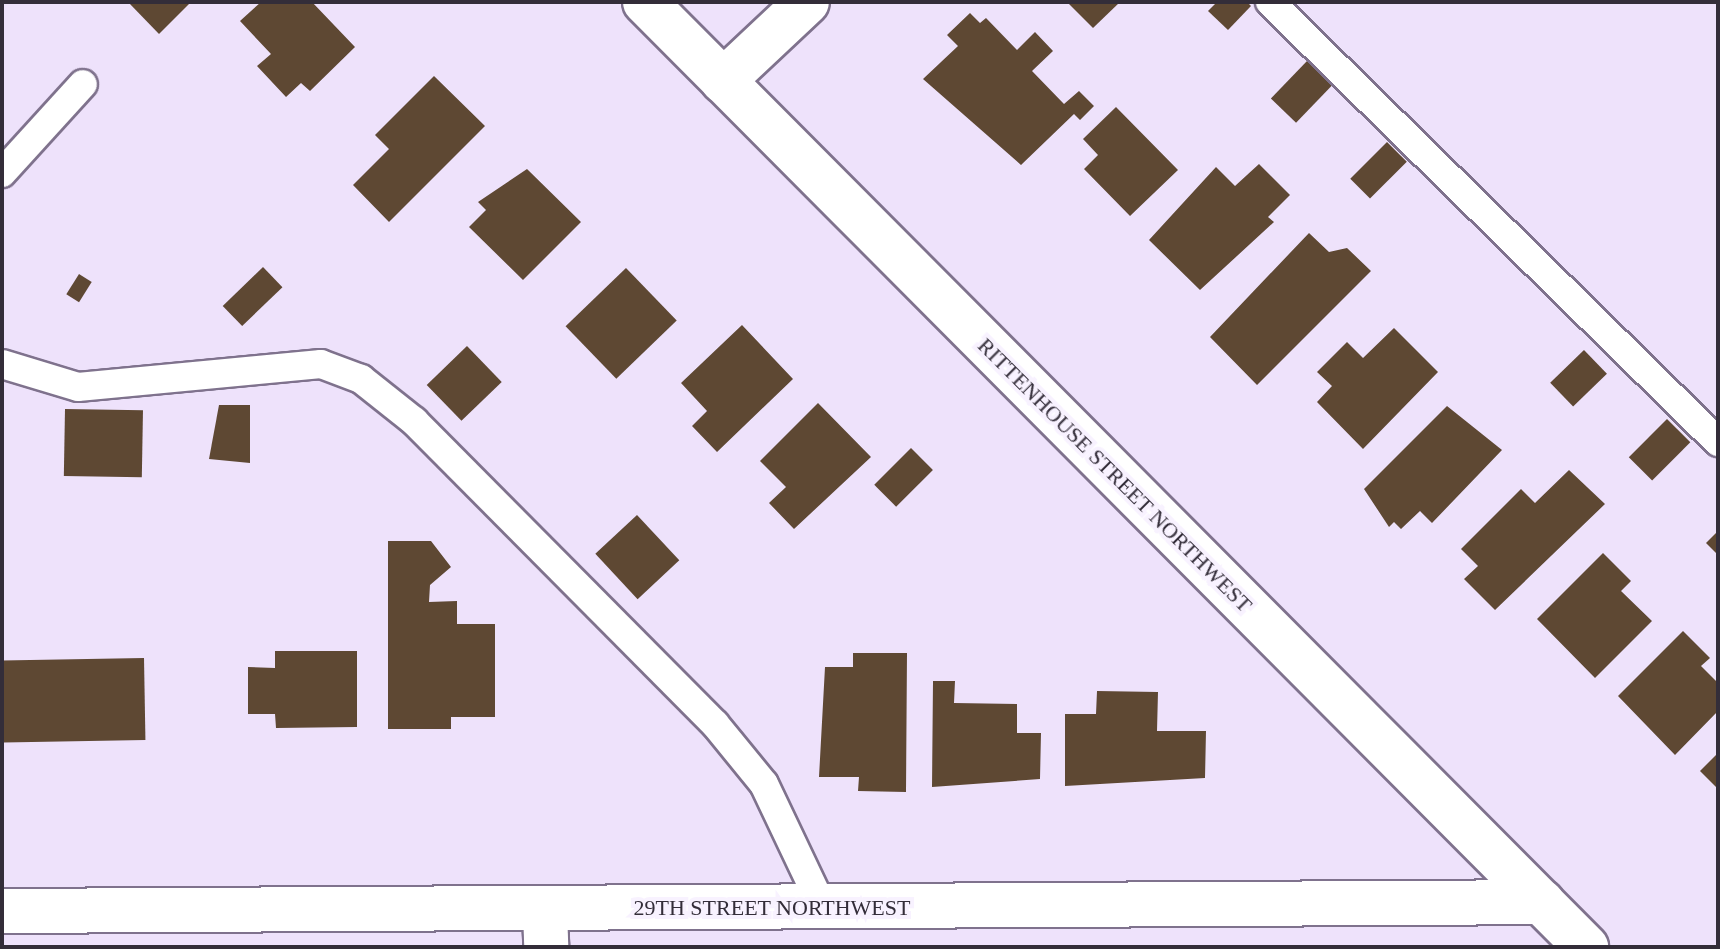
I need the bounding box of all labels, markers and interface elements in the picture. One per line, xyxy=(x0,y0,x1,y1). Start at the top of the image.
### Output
street label: RITTENHOUSE STREET NORTHWEST xyxy=(972,332,1258,618)
street label: 29TH STREET NORTHWEST xyxy=(633,895,911,921)

